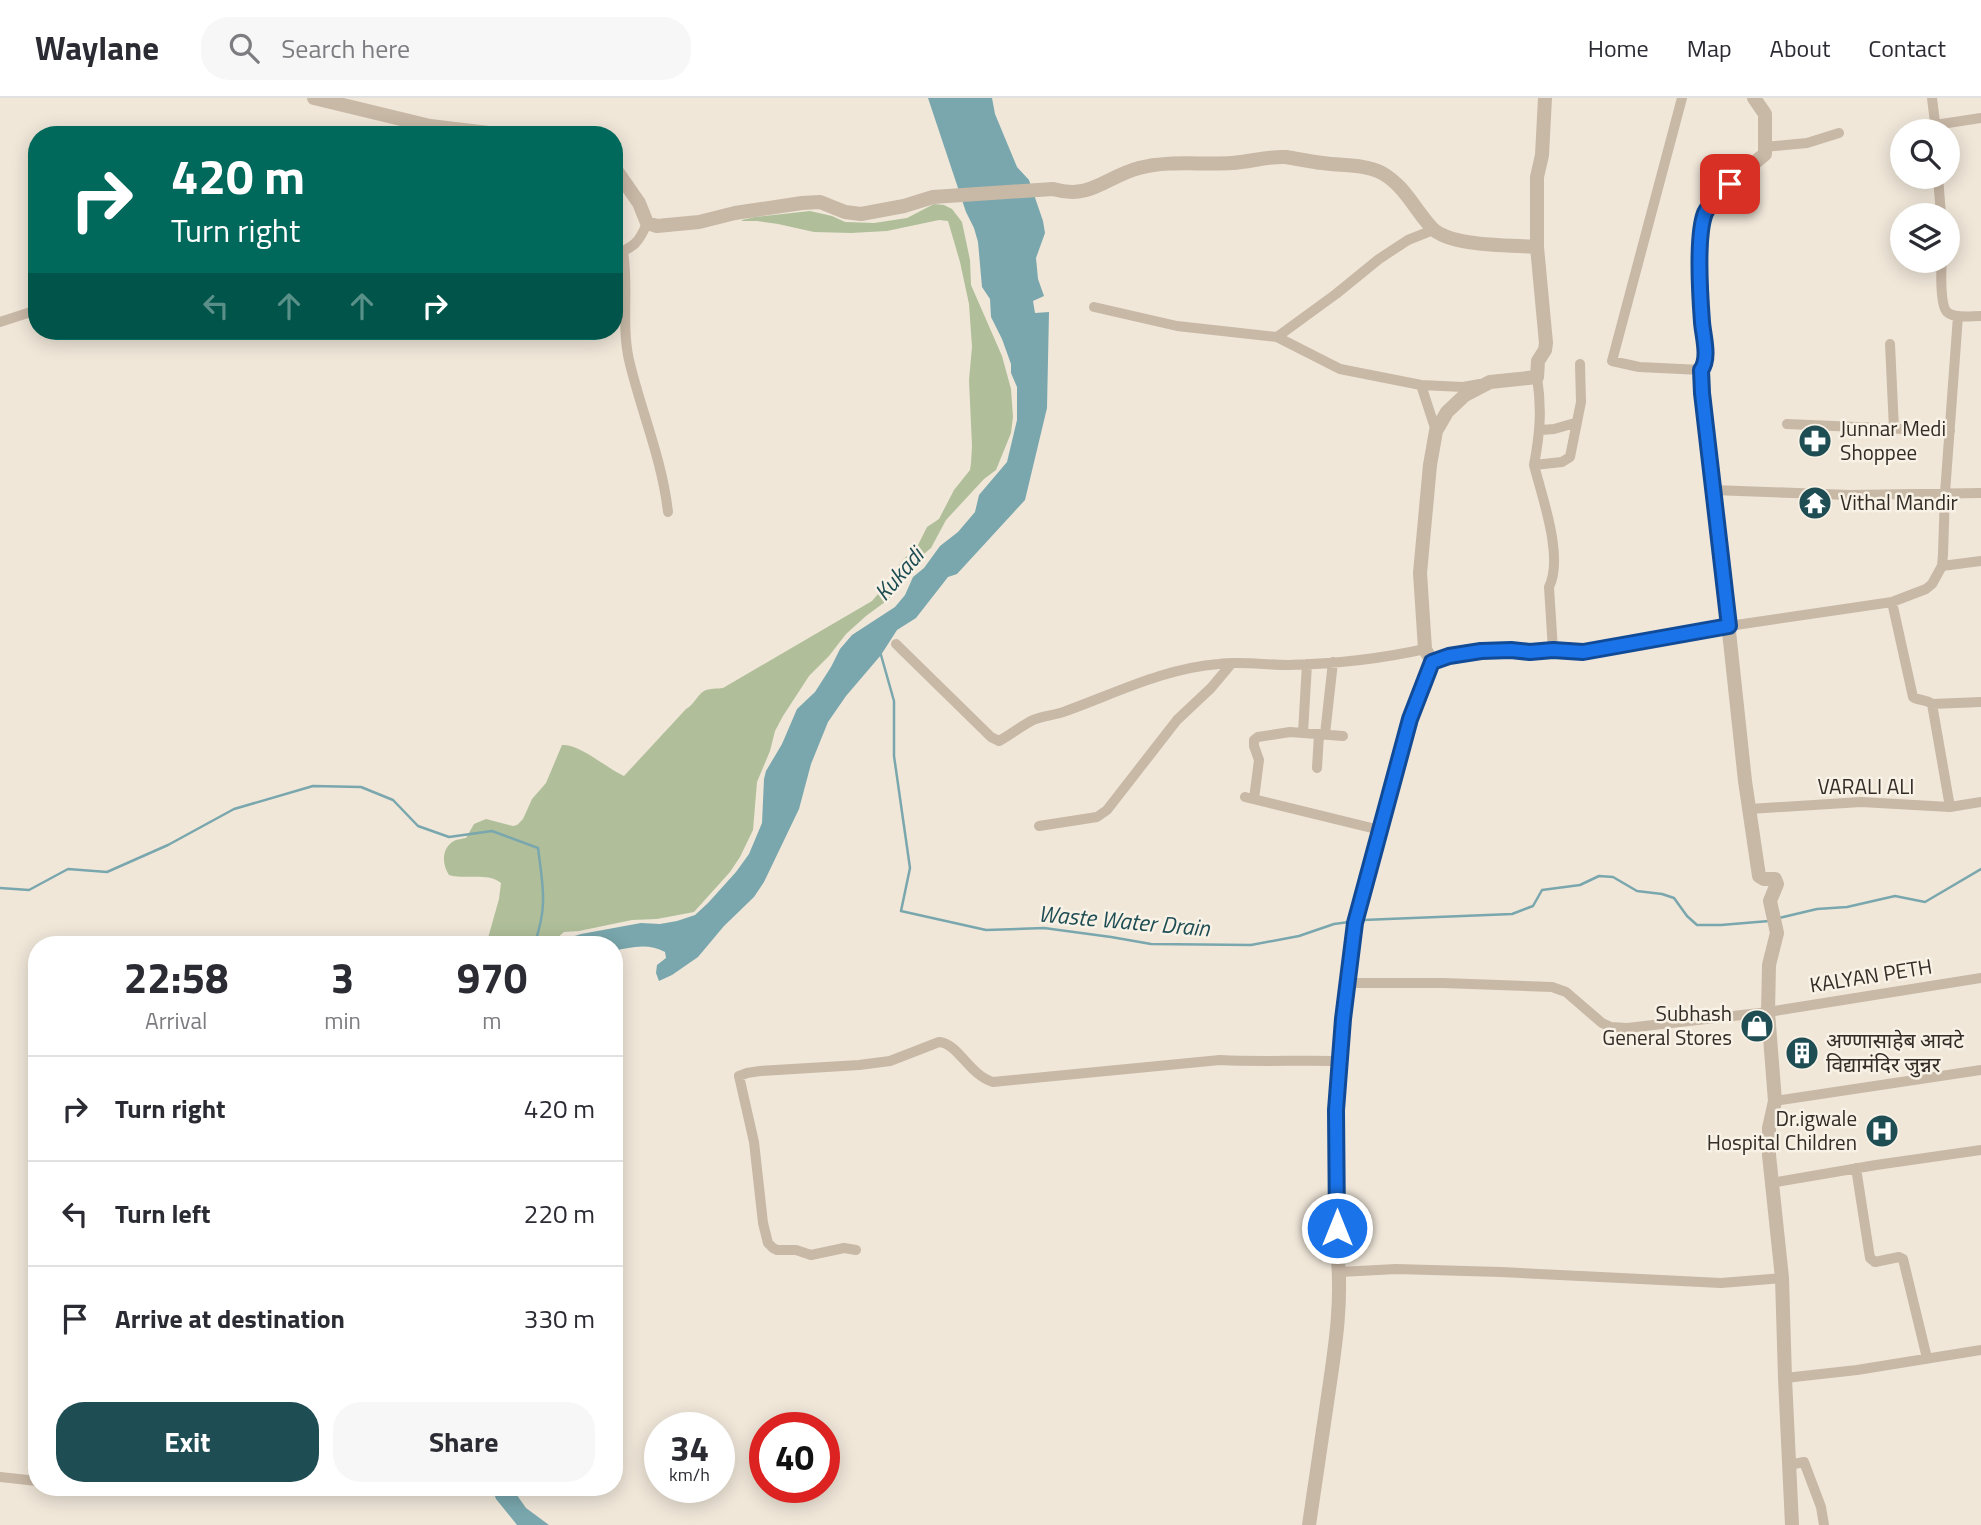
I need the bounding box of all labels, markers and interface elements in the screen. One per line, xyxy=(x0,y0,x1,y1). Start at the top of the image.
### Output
search box xyxy=(201,17,691,80)
text: Waylane xyxy=(35,23,159,73)
icon: search xyxy=(225,29,263,67)
text: Search here xyxy=(281,29,410,68)
text: Home xyxy=(1588,30,1649,66)
text: Map xyxy=(1687,30,1732,66)
text: About xyxy=(1770,30,1830,66)
text: Contact xyxy=(1868,30,1946,66)
map controls xyxy=(1890,119,1960,273)
button: search xyxy=(1890,119,1960,189)
text: 420 m xyxy=(171,138,305,213)
icon: right xyxy=(56,154,147,245)
pin xyxy=(1700,154,1760,214)
icon: arrive xyxy=(1711,165,1749,203)
button: layers xyxy=(1890,203,1960,273)
text: Turn right xyxy=(171,206,300,254)
icon: left xyxy=(197,287,235,325)
icon: ahead xyxy=(270,287,308,325)
icon: ahead xyxy=(343,287,381,325)
icon: right xyxy=(416,287,454,325)
place label: Junnar Medi Shoppee xyxy=(1840,412,1946,468)
pharmacy icon: Junnar Medi Shoppee xyxy=(1796,422,1834,460)
temple icon: Vithal Mandir xyxy=(1796,484,1834,522)
place label: Vithal Mandir xyxy=(1840,486,1958,518)
water label: Kukadi xyxy=(865,538,933,608)
street label: VARALI ALI xyxy=(1817,770,1915,802)
water label: Waste Water Drain xyxy=(1037,896,1212,945)
text: 22:58 xyxy=(124,945,229,1009)
text: 3 xyxy=(331,945,354,1009)
text: 970 xyxy=(457,945,527,1009)
street label: KALYAN PETH xyxy=(1807,950,1934,1000)
place label: Subhash General Stores xyxy=(1602,997,1732,1053)
text: Arrival xyxy=(145,1003,207,1038)
text: min xyxy=(324,1003,361,1038)
text: m xyxy=(482,1003,502,1038)
shop icon: Subhash General Stores xyxy=(1738,1007,1776,1045)
place label: अण्णासाहेब आवटे विद्यामंदिर जुन्नर xyxy=(1826,1024,1964,1080)
building icon: अण्णासाहेब आवटे विद्यामंदिर जुन्नर xyxy=(1783,1034,1821,1072)
text: Turn right xyxy=(115,1089,226,1128)
text: 420 m xyxy=(524,1089,595,1128)
icon: right xyxy=(56,1090,94,1128)
place label: Dr.igwale Hospital Children xyxy=(1707,1102,1857,1158)
hospital icon: Dr.igwale Hospital Children xyxy=(1863,1112,1901,1150)
position arrow xyxy=(1300,1191,1374,1265)
text: Turn left xyxy=(115,1194,210,1233)
text: 220 m xyxy=(524,1194,595,1233)
icon: left xyxy=(56,1195,94,1233)
text: Arrive at destination xyxy=(115,1299,345,1338)
text: 330 m xyxy=(524,1299,595,1338)
icon: arrive xyxy=(56,1300,94,1338)
button: Exit xyxy=(56,1402,319,1482)
button: Share xyxy=(333,1402,595,1482)
speed limit sign: 40 xyxy=(749,1412,840,1503)
text: 34 xyxy=(670,1421,709,1475)
text: km/h xyxy=(669,1461,710,1488)

